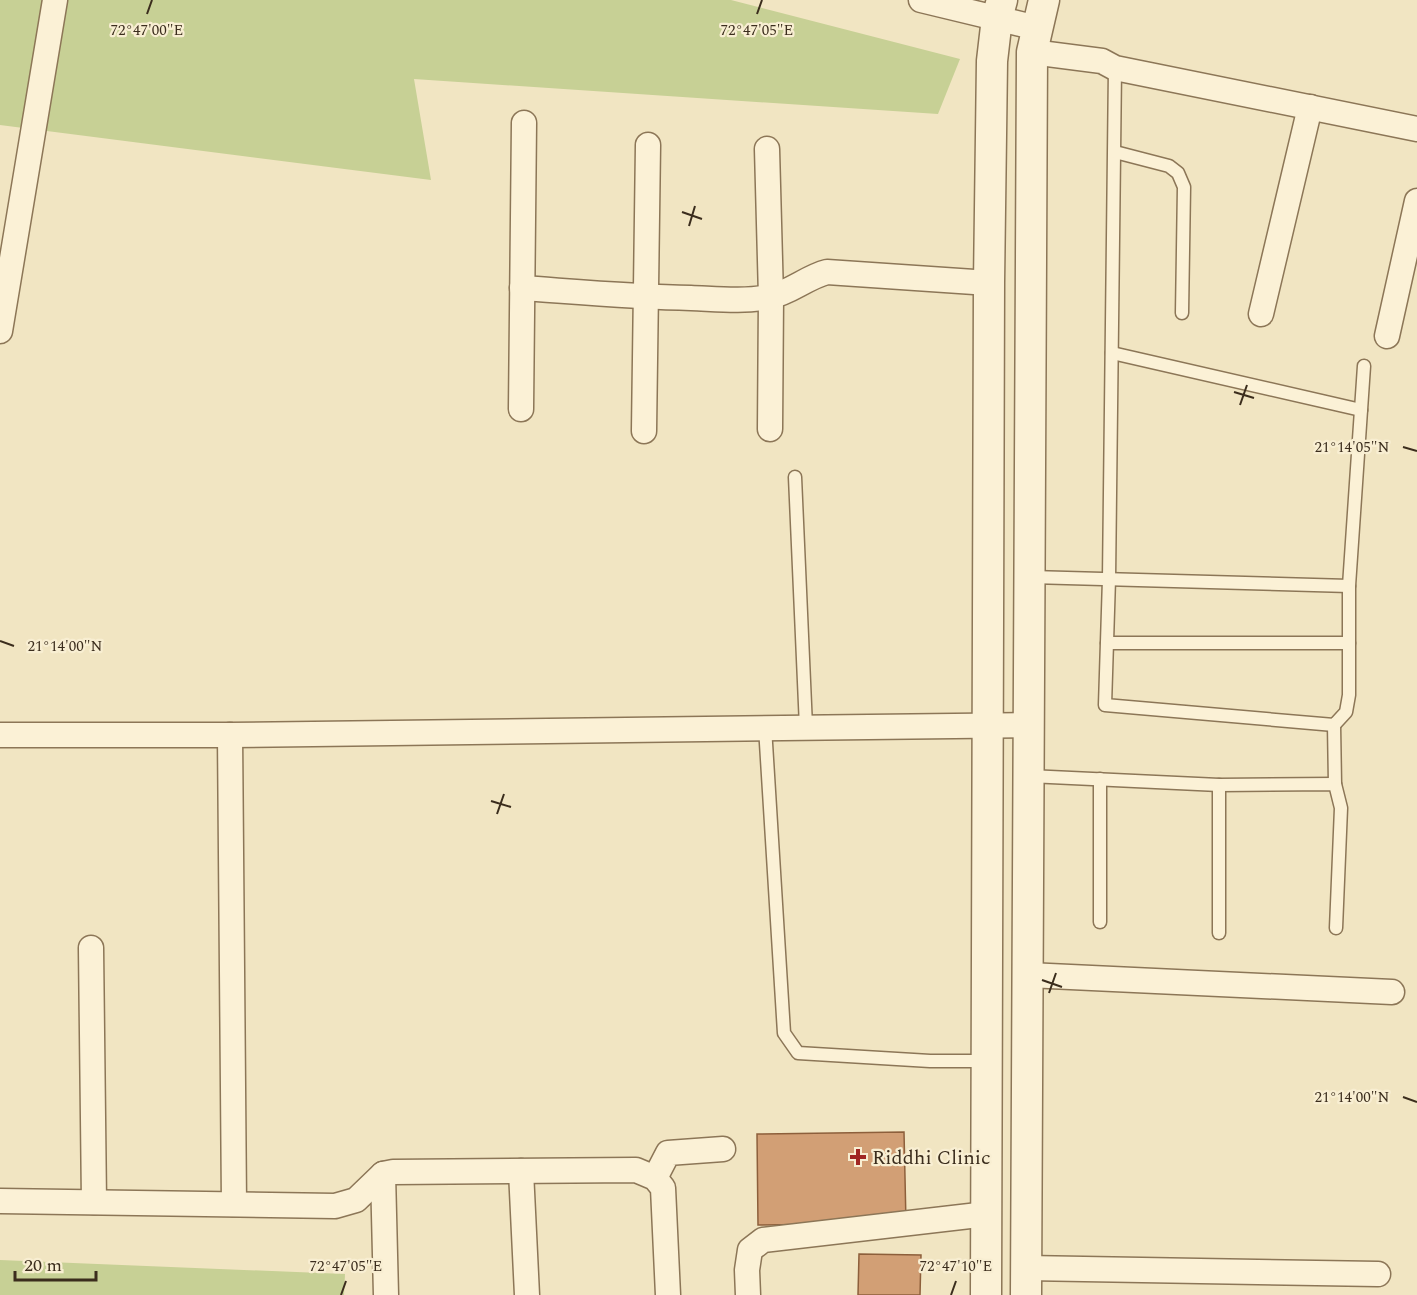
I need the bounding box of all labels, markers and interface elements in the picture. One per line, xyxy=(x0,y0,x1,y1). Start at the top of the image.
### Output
text: 72°47'00"E xyxy=(111,19,183,42)
text: 72°47'05"E xyxy=(721,19,793,42)
text: 21°14'05"N xyxy=(1315,436,1390,459)
text: 21°14'00"N xyxy=(28,635,103,658)
text: 21°14'00"N xyxy=(1315,1086,1390,1109)
place label: Riddhi Clinic xyxy=(872,1143,991,1173)
marker: Riddhi Clinic xyxy=(849,1148,867,1166)
scale bar xyxy=(15,1244,96,1282)
text: 20 m xyxy=(24,1252,62,1279)
text: 72°47'05"E xyxy=(310,1255,382,1278)
text: 72°47'10"E xyxy=(920,1255,992,1278)

